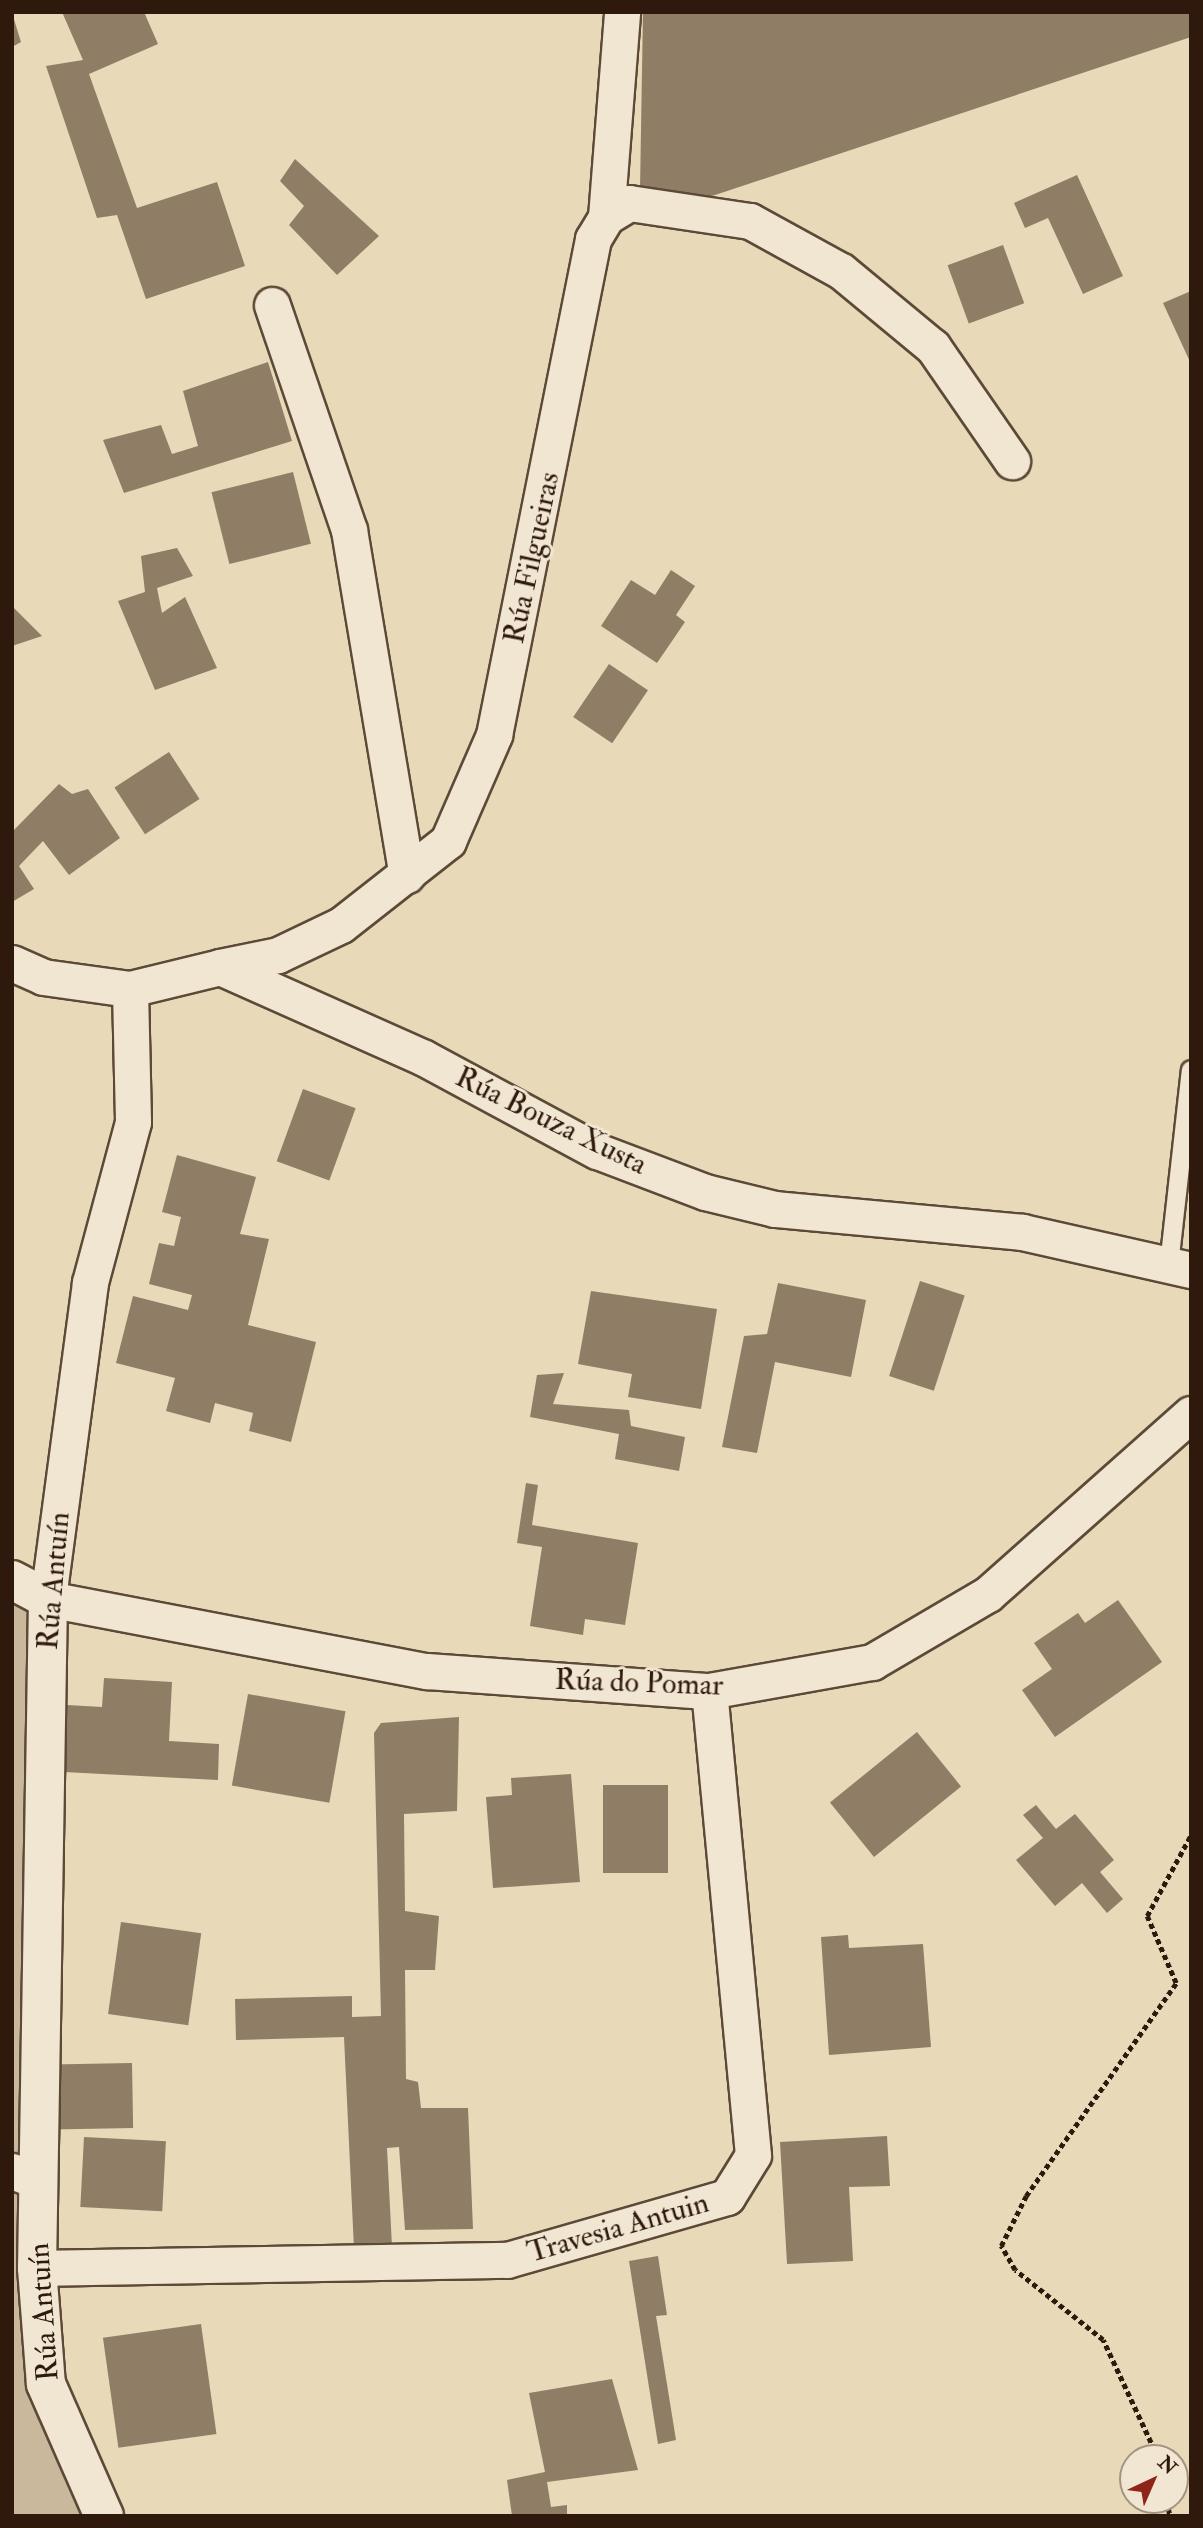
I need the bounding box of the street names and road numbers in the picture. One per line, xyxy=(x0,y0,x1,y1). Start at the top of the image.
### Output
street label: Rúa Filgueiras xyxy=(496,469,568,647)
street label: Rúa Bouza Xusta xyxy=(449,1059,653,1183)
street label: Rúa Antuín xyxy=(30,1510,78,1652)
street label: Rúa do Pomar xyxy=(554,1662,724,1704)
street label: Travesia Antuin xyxy=(523,2185,713,2271)
street label: Rúa Antuín xyxy=(21,2242,67,2382)

